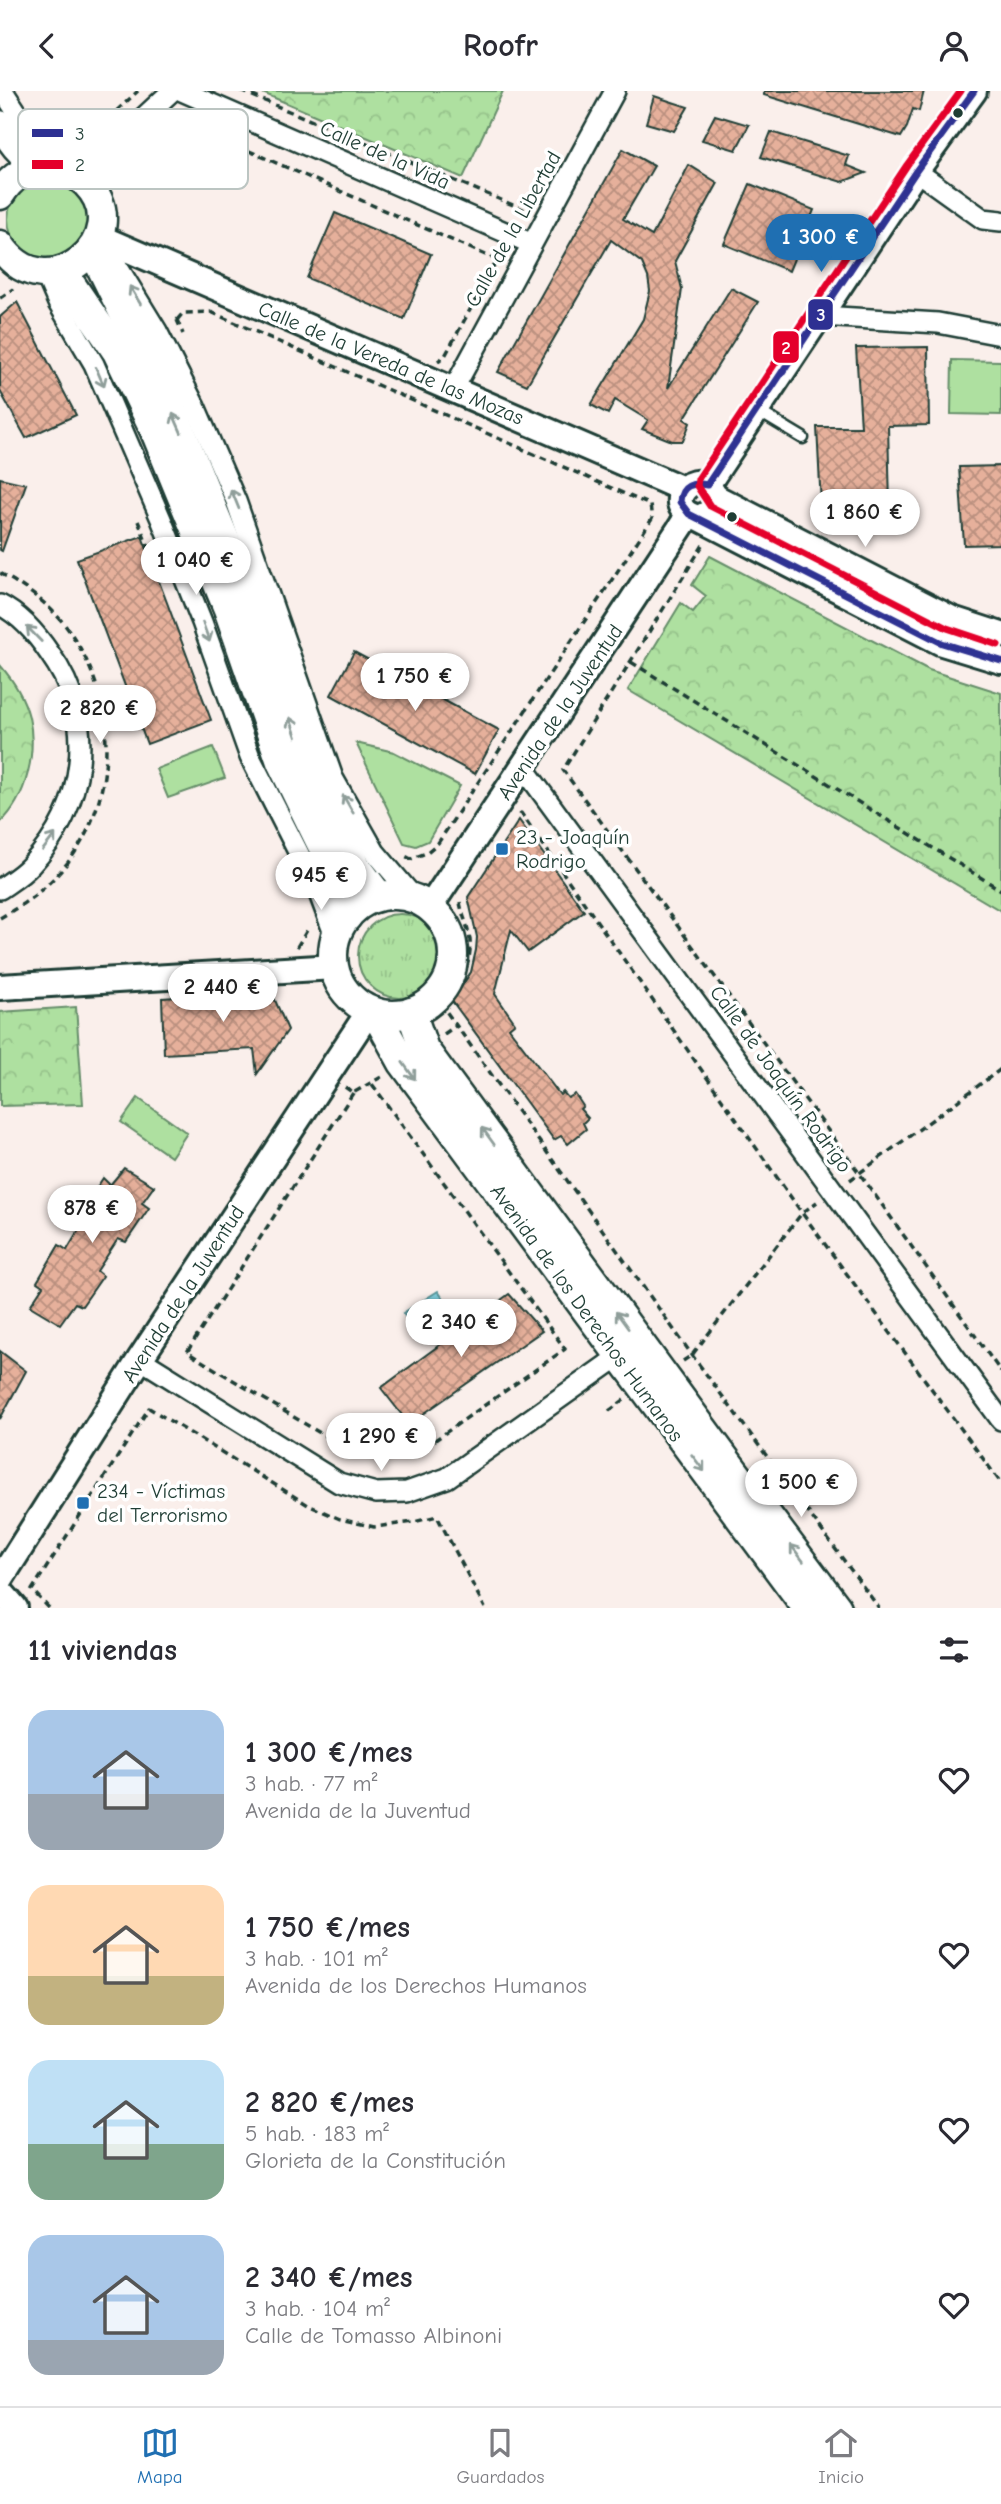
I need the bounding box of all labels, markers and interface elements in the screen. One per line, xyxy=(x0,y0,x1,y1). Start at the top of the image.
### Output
icon: back xyxy=(28,27,66,65)
text: Roofr xyxy=(463,27,538,64)
icon: person xyxy=(935,27,973,65)
unlabelled marker xyxy=(951,106,965,120)
legend xyxy=(18,109,248,189)
street label: Calle de la Vida xyxy=(316,116,454,194)
text: 3 xyxy=(75,123,85,145)
street label: Calle de la Libertad xyxy=(460,147,566,311)
text: 2 xyxy=(75,154,85,176)
pin: 1 300 € xyxy=(756,215,886,274)
text: 1 300 € xyxy=(782,223,860,250)
one-way arrow xyxy=(127,285,141,305)
street label: Calle de la Vereda de las Mozas xyxy=(255,296,527,430)
line badge: 3 xyxy=(807,298,834,331)
text: 3 xyxy=(816,304,826,326)
line badge: 2 xyxy=(772,330,800,364)
text: 2 xyxy=(781,337,791,359)
one-way arrow xyxy=(94,365,107,387)
one-way arrow xyxy=(170,413,183,435)
one-way arrow xyxy=(227,488,240,510)
pin: 1 860 € xyxy=(800,489,930,549)
text: 1 860 € xyxy=(826,498,904,525)
unlabelled marker xyxy=(725,510,739,524)
pin: 1 040 € xyxy=(131,538,261,597)
text: 1 040 € xyxy=(157,546,235,573)
street label: Avenida de la Juventud xyxy=(492,620,628,804)
one-way arrow xyxy=(200,621,213,643)
one-way arrow xyxy=(26,626,43,643)
pin: 1 750 € xyxy=(350,653,480,713)
text: 1 750 € xyxy=(377,662,453,689)
pin: 2 820 € xyxy=(35,685,165,745)
text: 2 820 € xyxy=(60,694,140,721)
one-way arrow xyxy=(286,717,298,739)
one-way arrow xyxy=(341,794,355,814)
place label: 23 - Joaquín Rodrigo xyxy=(516,825,630,873)
one-way arrow xyxy=(42,834,57,852)
marker: 23 - Joaquín Rodrigo xyxy=(494,841,510,857)
pin: 945 € xyxy=(272,853,370,912)
text: 945 € xyxy=(291,861,351,888)
pin: 2 440 € xyxy=(158,965,288,1024)
text: 2 440 € xyxy=(184,973,262,1000)
street label: Calle de Joaquín Rodrigo xyxy=(705,981,857,1177)
one-way arrow xyxy=(402,1061,416,1080)
one-way arrow xyxy=(481,1127,496,1146)
street label: Avenida de los Derechos Humanos xyxy=(486,1180,688,1446)
pin: 878 € xyxy=(43,1185,141,1245)
text: 878 € xyxy=(63,1194,121,1221)
street label: Avenida de la Juventud xyxy=(117,1201,249,1387)
pin: 2 340 € xyxy=(396,1299,526,1359)
text: 2 340 € xyxy=(422,1308,500,1335)
one-way arrow xyxy=(615,1311,630,1330)
pin: 1 290 € xyxy=(316,1413,446,1473)
text: 1 290 € xyxy=(342,1422,420,1449)
one-way arrow xyxy=(691,1453,705,1472)
pin: 1 500 € xyxy=(736,1459,866,1519)
text: 1 500 € xyxy=(761,1468,841,1495)
place label: 234 - Víctimas del Terrorismo xyxy=(97,1479,228,1527)
marker: 234 - Víctimas del Terrorismo xyxy=(75,1495,91,1511)
one-way arrow xyxy=(789,1544,804,1563)
icon: filters xyxy=(935,1631,973,1669)
text: 11 viviendas xyxy=(28,1633,177,1668)
text: 1 300 €/mes xyxy=(245,1735,412,1770)
icon: home xyxy=(84,1738,168,1822)
icon: heart xyxy=(935,1761,973,1799)
text: 3 hab. · 77 m² xyxy=(245,1770,377,1797)
text: Avenida de la Juventud xyxy=(245,1797,471,1824)
text: 1 750 €/mes xyxy=(245,1910,410,1945)
icon: home xyxy=(84,1913,168,1997)
icon: heart xyxy=(935,1936,973,1974)
text: 3 hab. · 101 m² xyxy=(245,1945,388,1972)
text: Avenida de los Derechos Humanos xyxy=(245,1972,587,1999)
text: 2 820 €/mes xyxy=(245,2085,414,2120)
icon: home xyxy=(84,2088,168,2172)
icon: heart xyxy=(935,2111,973,2149)
text: 5 hab. · 183 m² xyxy=(245,2120,389,2147)
text: Glorieta de la Constitución xyxy=(245,2147,506,2174)
text: 2 340 €/mes xyxy=(245,2260,413,2295)
icon: home xyxy=(84,2263,168,2347)
icon: heart xyxy=(935,2286,973,2324)
text: 3 hab. · 104 m² xyxy=(245,2295,390,2322)
text: Calle de Tomasso Albinoni xyxy=(245,2322,502,2349)
tab: Mapa xyxy=(137,2424,183,2488)
tab: Guardados xyxy=(456,2424,544,2488)
tab: Inicio xyxy=(818,2424,864,2488)

